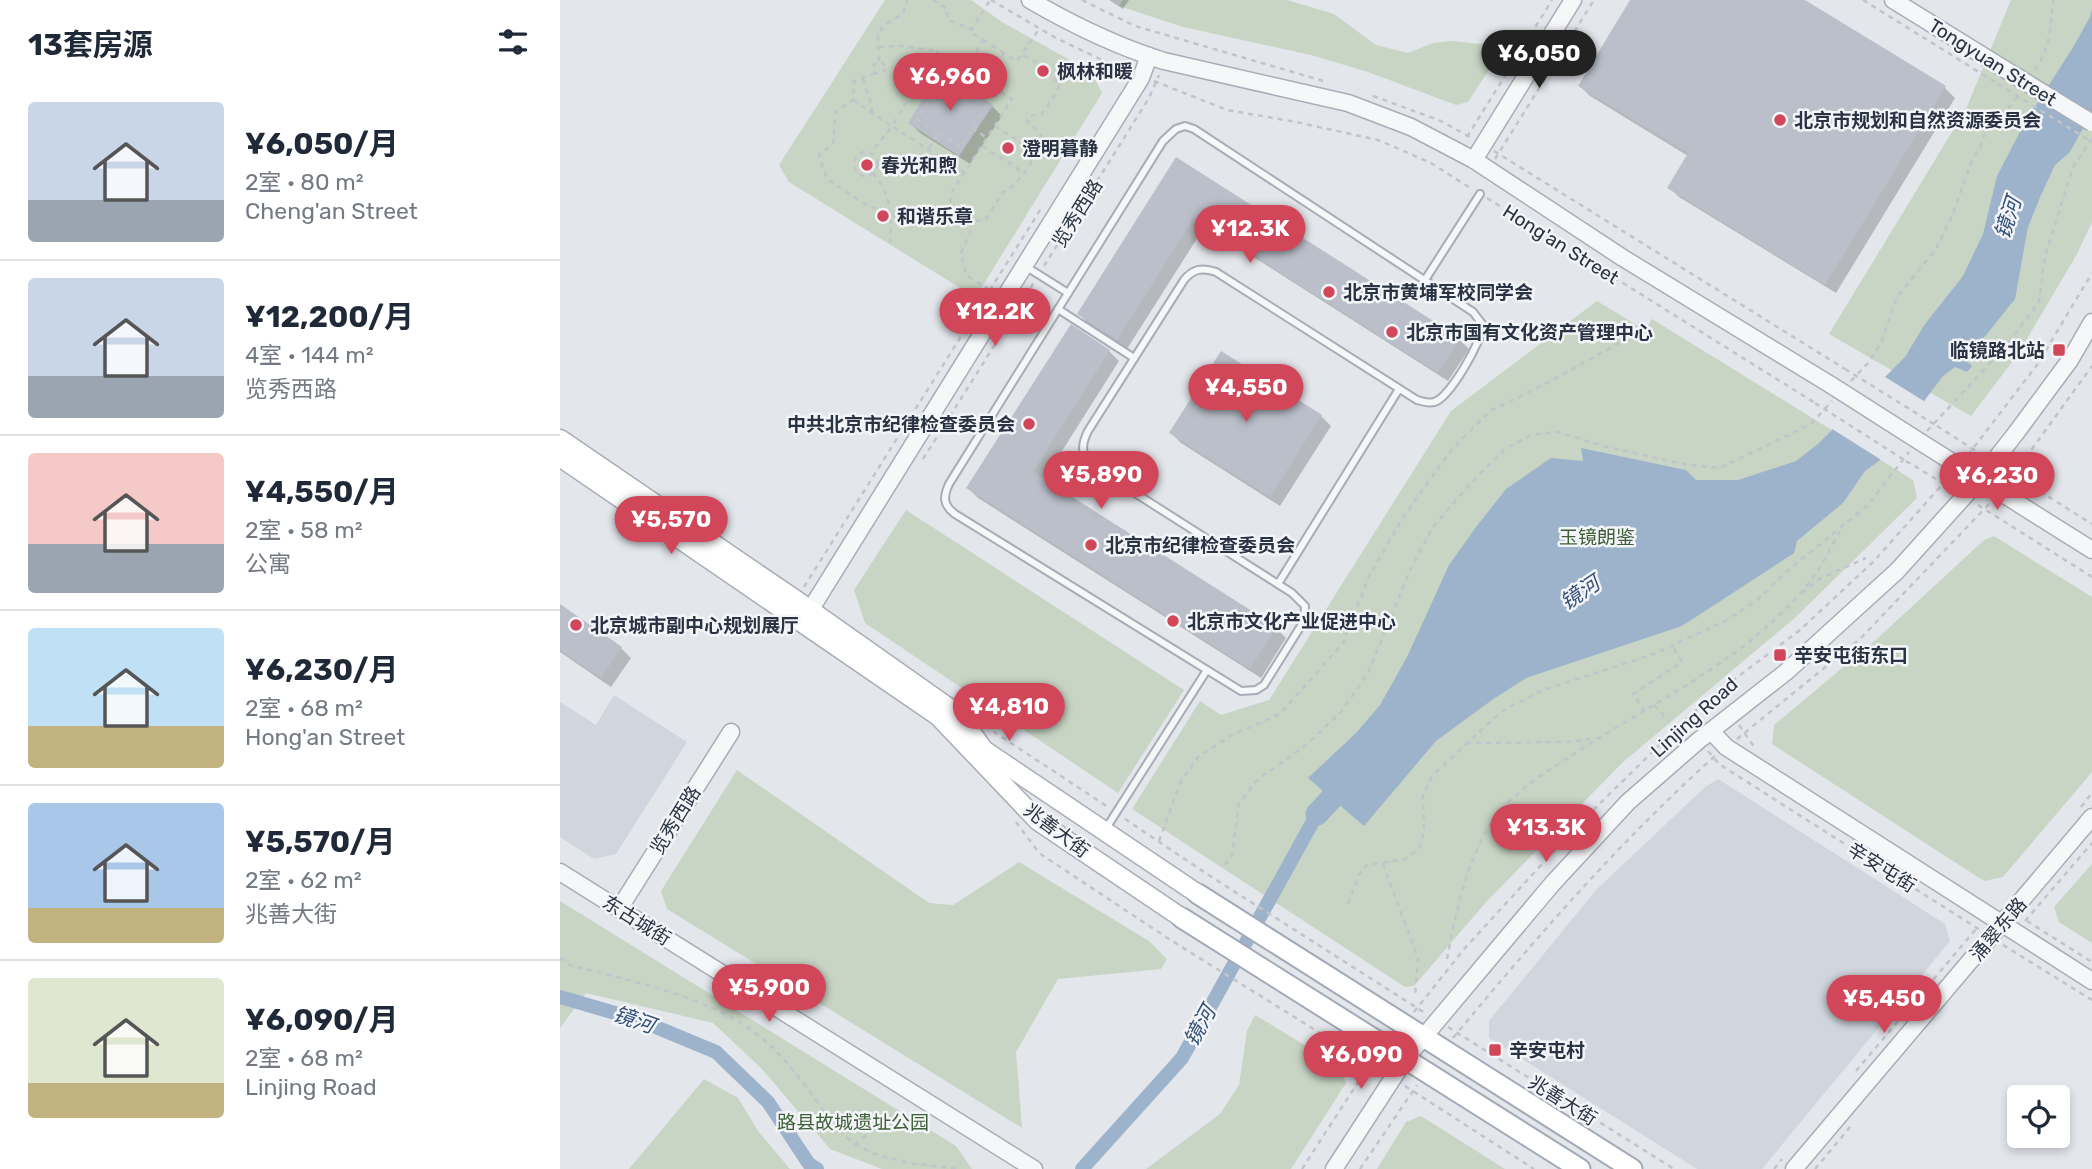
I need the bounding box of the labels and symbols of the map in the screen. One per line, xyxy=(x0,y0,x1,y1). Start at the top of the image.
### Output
street label: Tongyuan Street xyxy=(1925,14,2061,111)
pin: ¥6,050 xyxy=(1482,31,1596,90)
pin: ¥6,960 xyxy=(893,54,1007,113)
place label: 枫林和暖 xyxy=(1057,60,1133,83)
marker: 枫林和暖 xyxy=(1035,63,1051,79)
place label: 北京市规划和自然资源委员会 xyxy=(1794,109,2041,132)
marker: 北京市规划和自然资源委员会 xyxy=(1772,112,1788,128)
place label: 澄明暮静 xyxy=(1022,137,1098,160)
marker: 澄明暮静 xyxy=(1000,140,1016,156)
place label: 春光和煦 xyxy=(881,154,957,177)
marker: 春光和煦 xyxy=(859,157,875,173)
street label: 览秀西路 xyxy=(1048,175,1107,252)
water label: 镜河 xyxy=(1989,190,2027,242)
street label: Hong'an Street xyxy=(1499,200,1623,290)
place label: 和谐乐章 xyxy=(897,205,973,228)
pin: ¥12.3K xyxy=(1193,205,1307,265)
marker: 和谐乐章 xyxy=(875,208,891,224)
place label: 北京市黄埔军校同学会 xyxy=(1343,281,1533,304)
marker: 北京市黄埔军校同学会 xyxy=(1321,284,1337,300)
pin: ¥12.2K xyxy=(938,288,1052,348)
place label: 北京市国有文化资产管理中心 xyxy=(1406,321,1653,344)
marker: 北京市国有文化资产管理中心 xyxy=(1384,324,1400,340)
place label: 临镜路北站 xyxy=(1950,339,2045,362)
marker: 临镜路北站 xyxy=(2051,342,2067,358)
pin: ¥4,550 xyxy=(1189,364,1303,424)
place label: 中共北京市纪律检查委员会 xyxy=(787,413,1015,436)
marker: 中共北京市纪律检查委员会 xyxy=(1021,416,1037,432)
pin: ¥5,890 xyxy=(1044,452,1158,511)
pin: ¥6,230 xyxy=(1940,452,2054,512)
pin: ¥5,570 xyxy=(614,496,728,556)
park label: 玉镜朗鉴 xyxy=(1559,526,1635,549)
place label: 北京市纪律检查委员会 xyxy=(1105,534,1295,557)
marker: 北京市纪律检查委员会 xyxy=(1083,537,1099,553)
water label: 镜河 xyxy=(1555,568,1607,615)
place label: 北京市文化产业促进中心 xyxy=(1187,610,1396,633)
marker: 北京市文化产业促进中心 xyxy=(1165,613,1181,629)
place label: 北京城市副中心规划展厅 xyxy=(590,614,799,637)
marker: 北京城市副中心规划展厅 xyxy=(568,617,584,633)
place label: 辛安屯街东口 xyxy=(1794,644,1908,667)
marker: 辛安屯街东口 xyxy=(1772,647,1788,663)
street label: Linjing Road xyxy=(1646,672,1742,762)
pin: ¥4,810 xyxy=(952,684,1066,743)
street label: 览秀西路 xyxy=(646,782,705,859)
street label: 兆善大街 xyxy=(1019,798,1094,862)
pin: ¥13.3K xyxy=(1489,804,1603,864)
street label: 辛安屯街 xyxy=(1843,838,1920,897)
street label: 东古城街 xyxy=(598,891,675,950)
street label: 涌翠东路 xyxy=(1965,893,2032,966)
pin: ¥5,900 xyxy=(712,964,826,1024)
pin: ¥5,450 xyxy=(1827,976,1941,1035)
water label: 镜河 xyxy=(1178,998,1223,1050)
water label: 镜河 xyxy=(610,1001,662,1039)
pin: ¥6,090 xyxy=(1304,1032,1418,1091)
place label: 辛安屯村 xyxy=(1509,1039,1585,1062)
marker: 辛安屯村 xyxy=(1487,1042,1503,1058)
street label: 兆善大街 xyxy=(1524,1071,1601,1130)
park label: 路县故城遗址公园 xyxy=(777,1111,929,1134)

